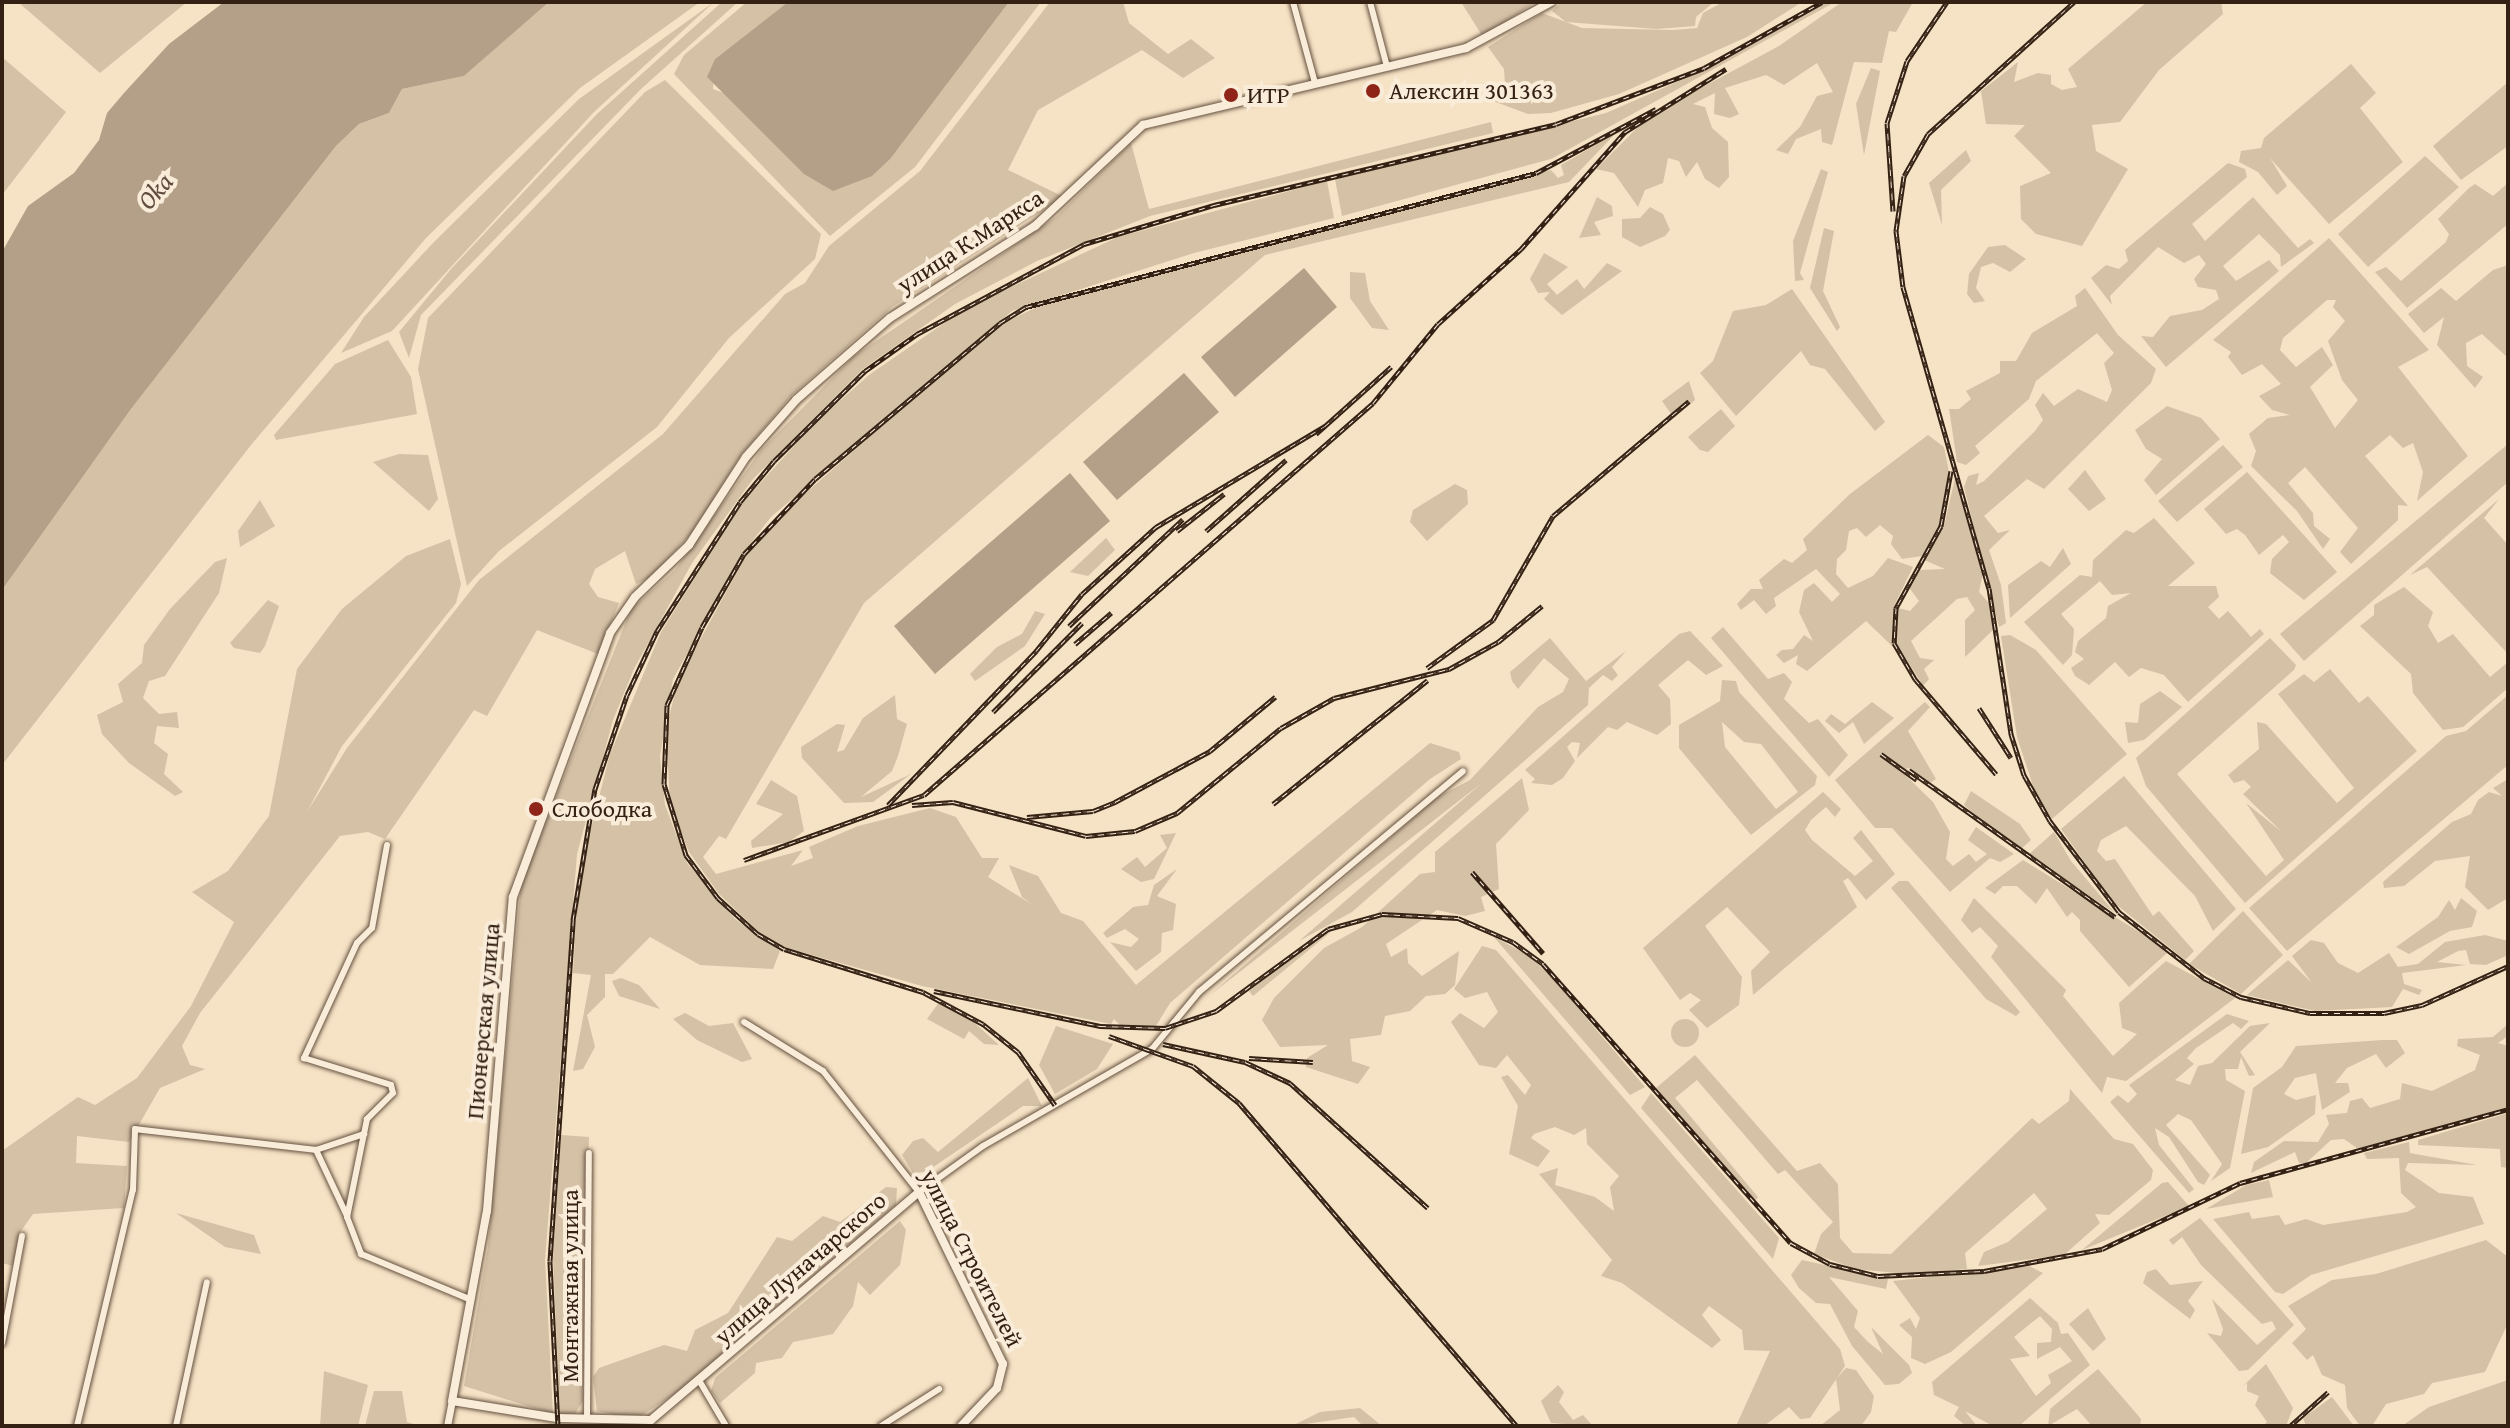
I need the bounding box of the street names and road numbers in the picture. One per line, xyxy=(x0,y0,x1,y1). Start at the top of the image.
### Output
street label: улица К.Маркса xyxy=(892,183,1048,299)
street label: Пионерская улица xyxy=(460,922,506,1120)
street label: улица Строителей xyxy=(915,1164,1029,1352)
street label: улица Луначарского xyxy=(708,1186,892,1350)
street label: Монтажная улица xyxy=(556,1189,584,1383)

